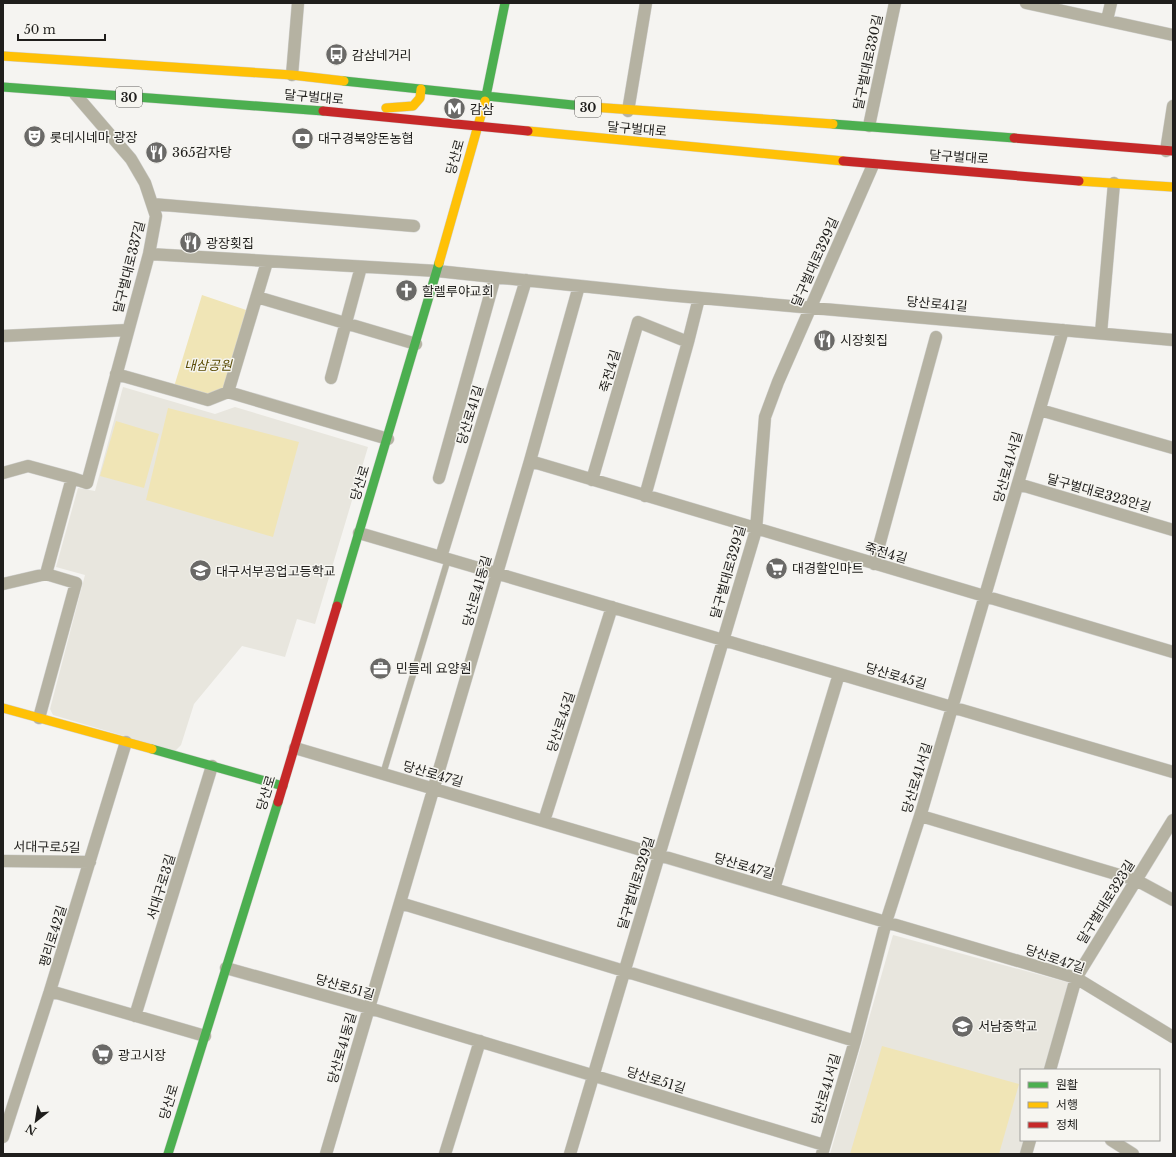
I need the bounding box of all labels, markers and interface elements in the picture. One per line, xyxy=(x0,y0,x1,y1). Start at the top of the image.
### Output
street label: 달구벌대로330길 xyxy=(850,13,886,111)
scale bar xyxy=(18,16,105,42)
text: 50 m xyxy=(24,22,56,37)
bus stop icon: 감삼네거리 xyxy=(323,42,349,68)
place label: 감삼네거리 xyxy=(352,47,412,64)
street label: 달구벌대로 xyxy=(283,86,345,108)
road number: 30 xyxy=(116,87,142,107)
metro station icon: 감삼 xyxy=(442,96,468,122)
road number: 30 xyxy=(575,97,601,117)
place label: 감삼 xyxy=(470,101,494,118)
street label: 달구벌대로 xyxy=(606,118,668,140)
theatre icon: 롯데시네마 광장 xyxy=(21,124,47,150)
bank icon: 대구경북양돈농협 xyxy=(289,125,315,151)
place label: 롯데시네마 광장 xyxy=(50,129,137,146)
place label: 대구경북양돈농협 xyxy=(318,130,414,147)
street label: 당산로 xyxy=(442,137,468,177)
restaurant icon: 365감자탕 xyxy=(144,139,170,165)
place label: 365감자탕 xyxy=(172,144,232,161)
street label: 달구벌대로 xyxy=(929,146,989,168)
street label: 달구벌대로329길 xyxy=(788,215,842,309)
street label: 달구벌대로337길 xyxy=(109,219,149,315)
restaurant icon: 광장횟집 xyxy=(177,230,203,256)
place label: 광장횟집 xyxy=(206,235,254,252)
church icon: 할렐루야교회 xyxy=(393,278,419,304)
place label: 할렐루야교회 xyxy=(422,283,494,300)
street label: 당산로41길 xyxy=(906,293,968,315)
restaurant icon: 시장횟집 xyxy=(811,327,837,353)
place label: 시장횟집 xyxy=(840,332,888,349)
street label: 죽전4길 xyxy=(596,348,624,394)
park label: 내삼공원 xyxy=(184,357,233,374)
street label: 당산로41길 xyxy=(453,383,487,447)
street label: 당산로41서길 xyxy=(990,429,1026,505)
street label: 당산로 xyxy=(347,463,373,503)
street label: 달구벌대로323안길 xyxy=(1045,470,1153,516)
street label: 달구벌대로329길 xyxy=(707,523,749,621)
street label: 죽전4길 xyxy=(863,539,909,567)
street label: 당산로41동길 xyxy=(459,553,495,629)
supermarket icon: 대경할인마트 xyxy=(764,555,790,581)
school or university icon: 대구서부공업고등학교 xyxy=(188,558,214,584)
place label: 대경할인마트 xyxy=(792,560,864,577)
place label: 대구서부공업고등학교 xyxy=(216,563,336,580)
office icon: 민들레 요양원 xyxy=(367,655,393,681)
street label: 당산로45길 xyxy=(863,659,929,693)
place label: 민들레 요양원 xyxy=(396,660,472,677)
street label: 당산로45길 xyxy=(543,689,579,755)
street label: 당산로41서길 xyxy=(898,741,936,815)
street label: 당산로47길 xyxy=(401,757,465,791)
street label: 당산로 xyxy=(253,773,279,813)
street label: 달구벌대로329길 xyxy=(614,835,658,931)
street label: 서대구로5길 xyxy=(13,838,81,856)
street label: 당산로47길 xyxy=(712,849,776,883)
street label: 서대구로3길 xyxy=(143,852,179,922)
street label: 달구벌대로323길 xyxy=(1073,857,1139,947)
street label: 평리로42길 xyxy=(36,903,70,969)
street label: 당산로47길 xyxy=(1023,941,1087,977)
street label: 당산로51길 xyxy=(313,970,377,1004)
street label: 당산로41동길 xyxy=(324,1010,360,1086)
school or university icon: 서남중학교 xyxy=(949,1013,975,1039)
place label: 서남중학교 xyxy=(978,1018,1038,1035)
supermarket icon: 광고시장 xyxy=(90,1042,116,1068)
place label: 광고시장 xyxy=(118,1047,166,1064)
street label: 당산로41서길 xyxy=(808,1051,844,1127)
street label: 당산로51길 xyxy=(624,1063,688,1097)
legend xyxy=(1020,1069,1160,1141)
text: 원활 xyxy=(1056,1077,1078,1092)
street label: 당산로 xyxy=(156,1082,182,1122)
text: 서행 xyxy=(1056,1097,1078,1112)
north arrow xyxy=(16,1101,56,1141)
text: 정체 xyxy=(1056,1117,1078,1132)
text: N xyxy=(22,1121,39,1138)

